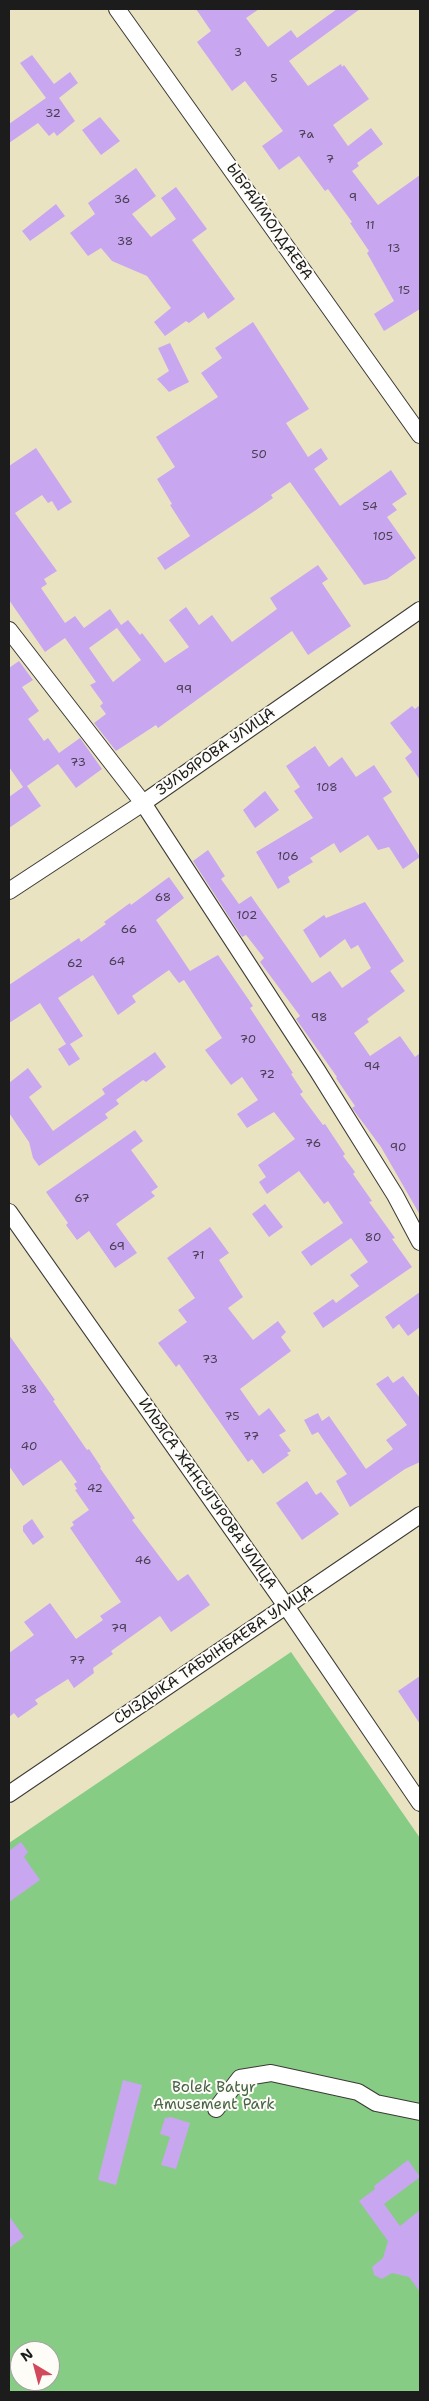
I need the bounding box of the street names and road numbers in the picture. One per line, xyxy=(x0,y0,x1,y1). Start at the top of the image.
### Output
street label: ЫБРАЙМОЛДАЕВА xyxy=(222,160,316,284)
street label: ЗУЛЬЯРОВА УЛИЦА xyxy=(153,704,279,800)
street label: ИЛЬЯСА ЖАНСУГУРОВА УЛИЦА xyxy=(134,1395,280,1593)
street label: СЫЗДЫКА ТАБЫНБАЕВА УЛИЦА xyxy=(111,1581,317,1729)

